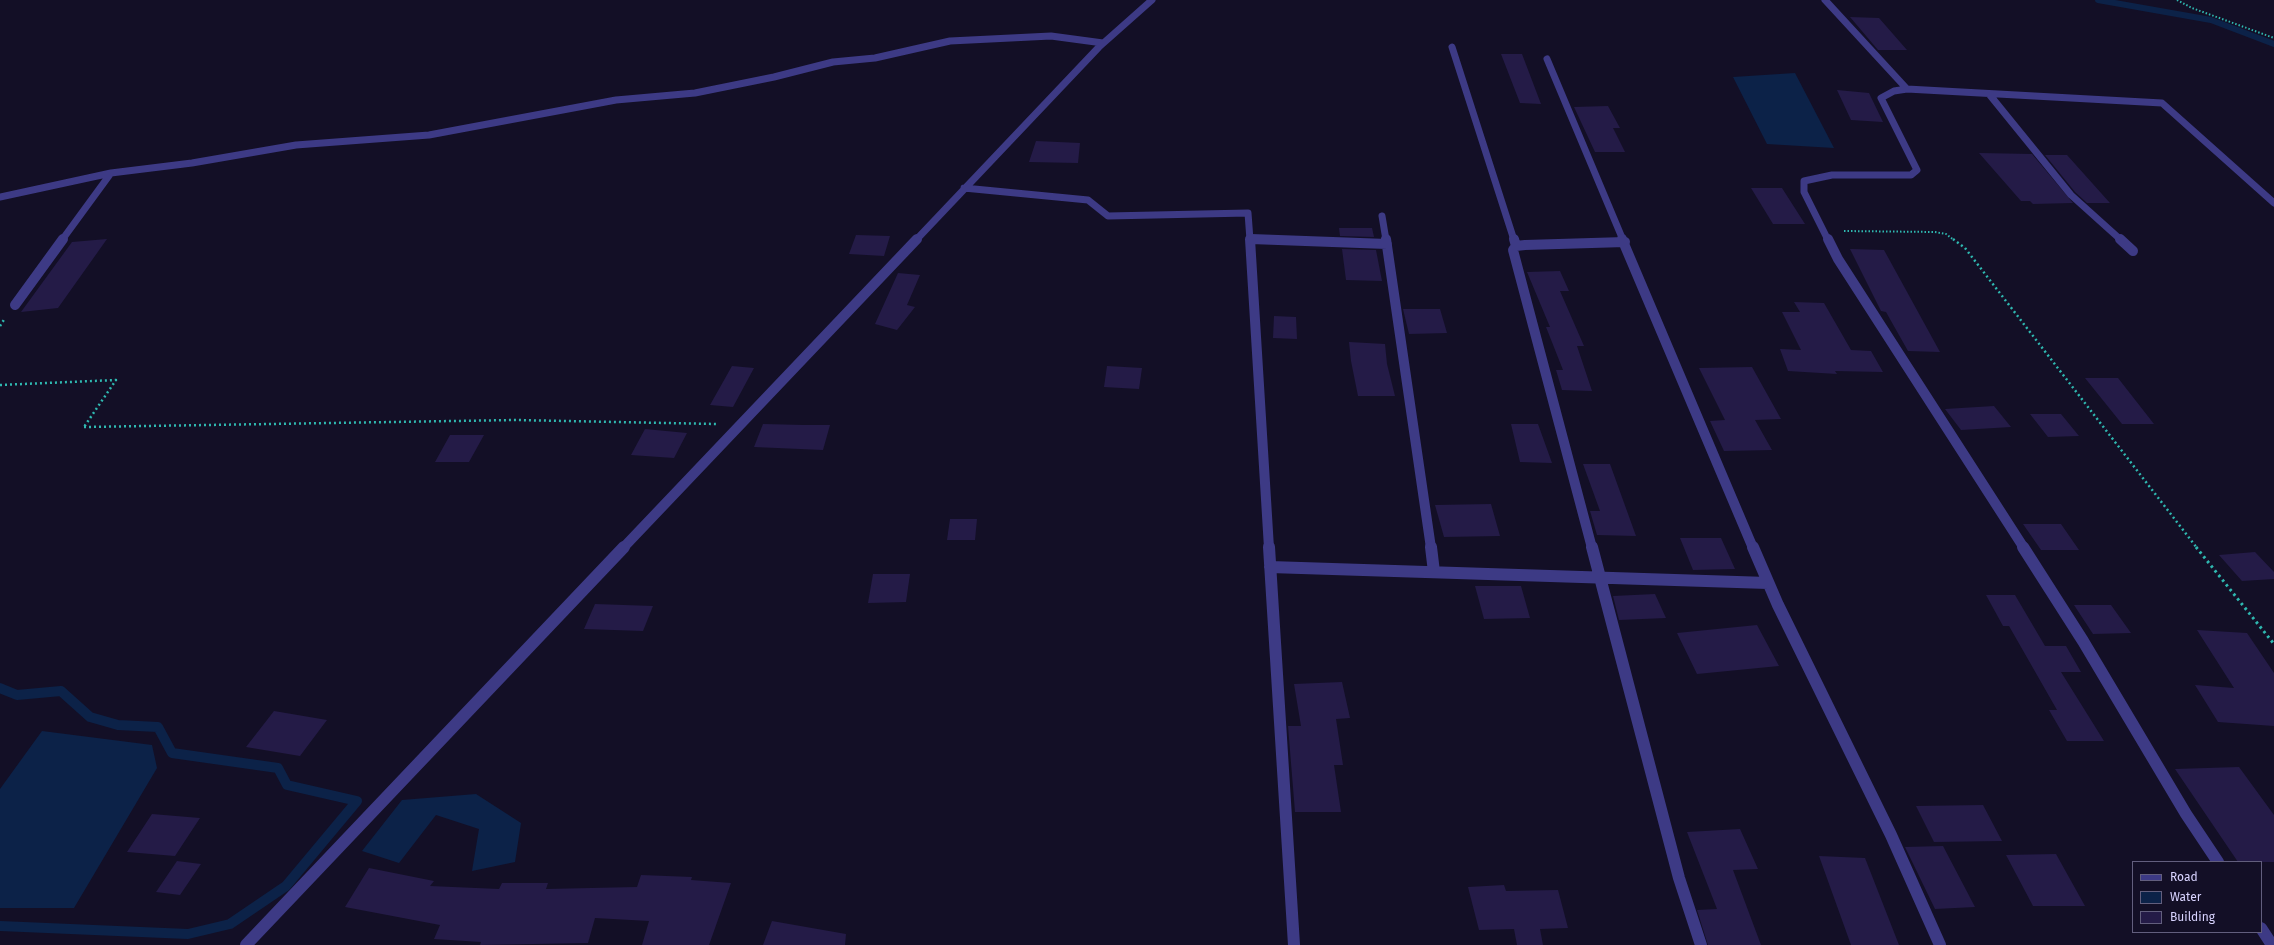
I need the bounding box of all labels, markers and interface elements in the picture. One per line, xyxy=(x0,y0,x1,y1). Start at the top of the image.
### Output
legend xyxy=(2132,861,2262,933)
text: Road xyxy=(2170,870,2198,884)
text: Water xyxy=(2170,890,2201,904)
text: Building xyxy=(2170,910,2215,924)

